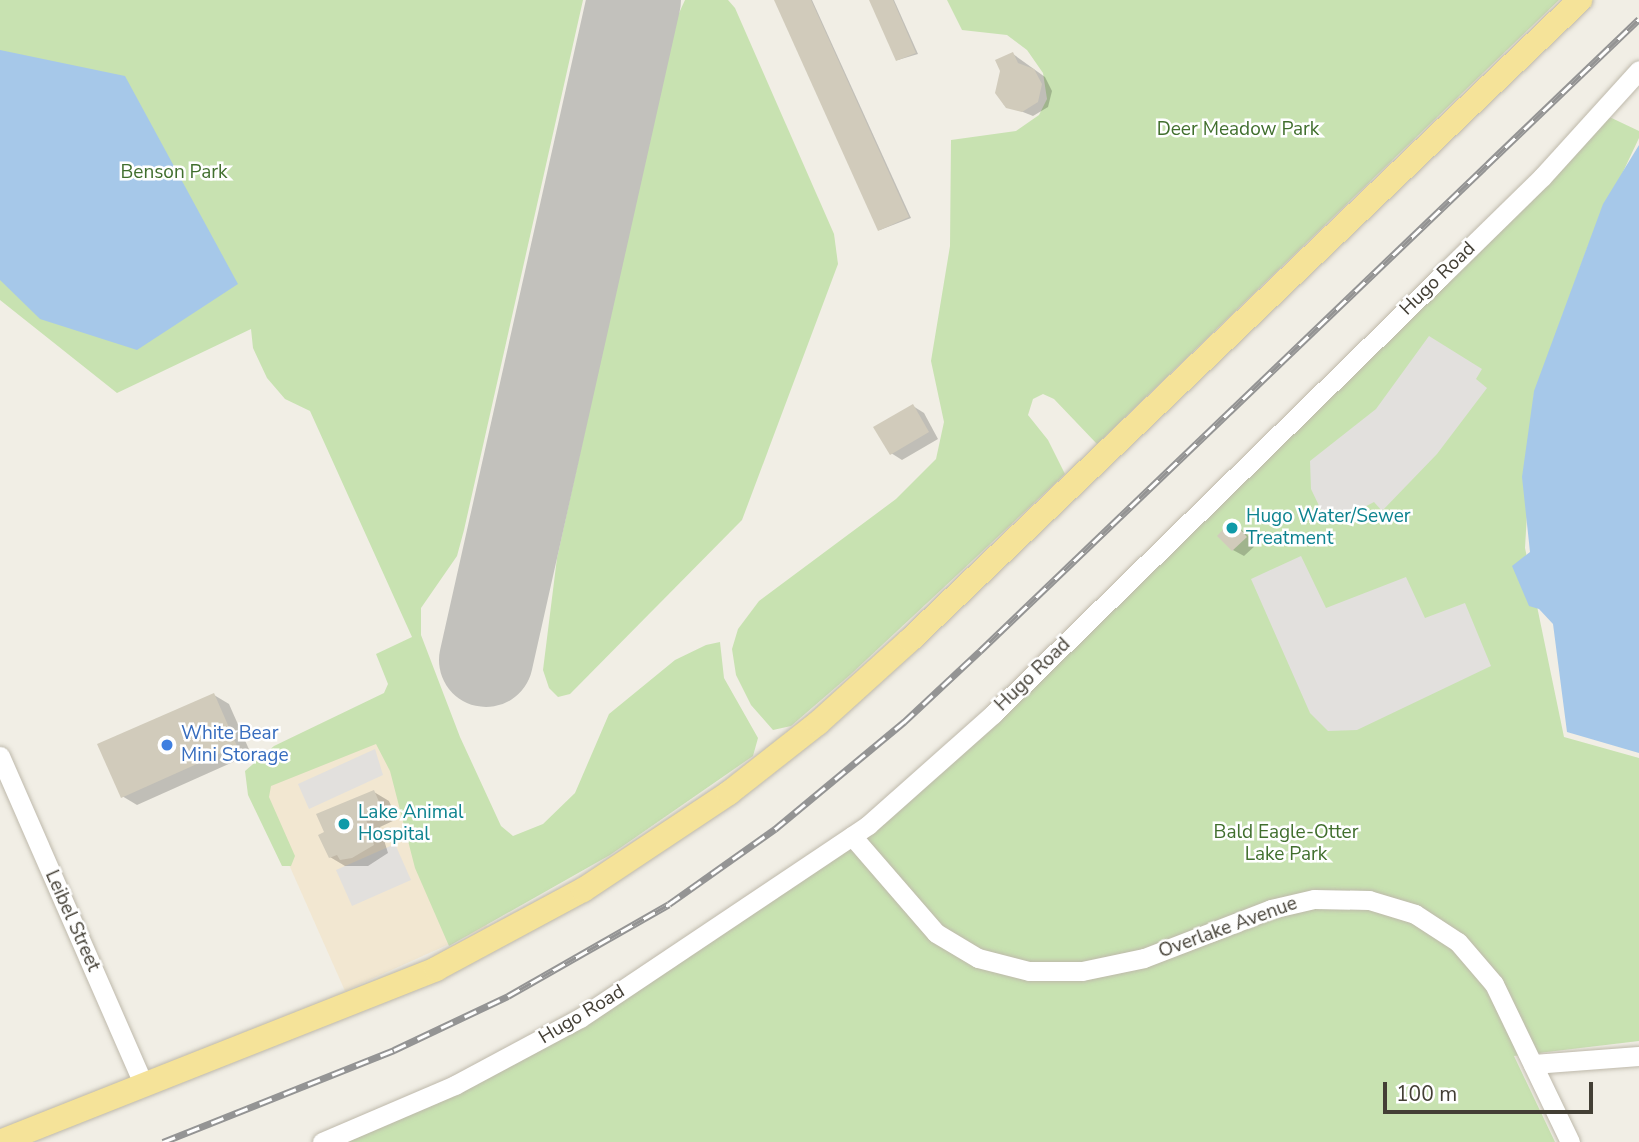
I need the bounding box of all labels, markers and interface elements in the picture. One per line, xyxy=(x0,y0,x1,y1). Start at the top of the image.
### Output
park label: Deer Meadow Park xyxy=(1157,119,1319,141)
park label: Benson Park xyxy=(120,162,228,184)
street label: Hugo Road xyxy=(1396,237,1480,321)
place label: Hugo Water/Sewer Treatment xyxy=(1246,506,1411,550)
marker: Hugo Water/Sewer Treatment xyxy=(1224,520,1240,536)
street label: Hugo Road xyxy=(991,633,1075,717)
place label: White Bear Mini Storage xyxy=(181,723,289,767)
marker: White Bear Mini Storage xyxy=(159,737,175,753)
place label: Lake Animal Hospital xyxy=(358,802,464,846)
marker: Lake Animal Hospital xyxy=(336,816,352,832)
park label: Bald Eagle-Otter Lake Park xyxy=(1214,822,1358,866)
street label: Leibel Street xyxy=(40,867,104,975)
street label: Overlake Avenue xyxy=(1156,892,1300,964)
street label: Hugo Road xyxy=(535,981,629,1049)
scale bar xyxy=(1387,1068,1597,1112)
text: 100 m xyxy=(1396,1080,1457,1108)

